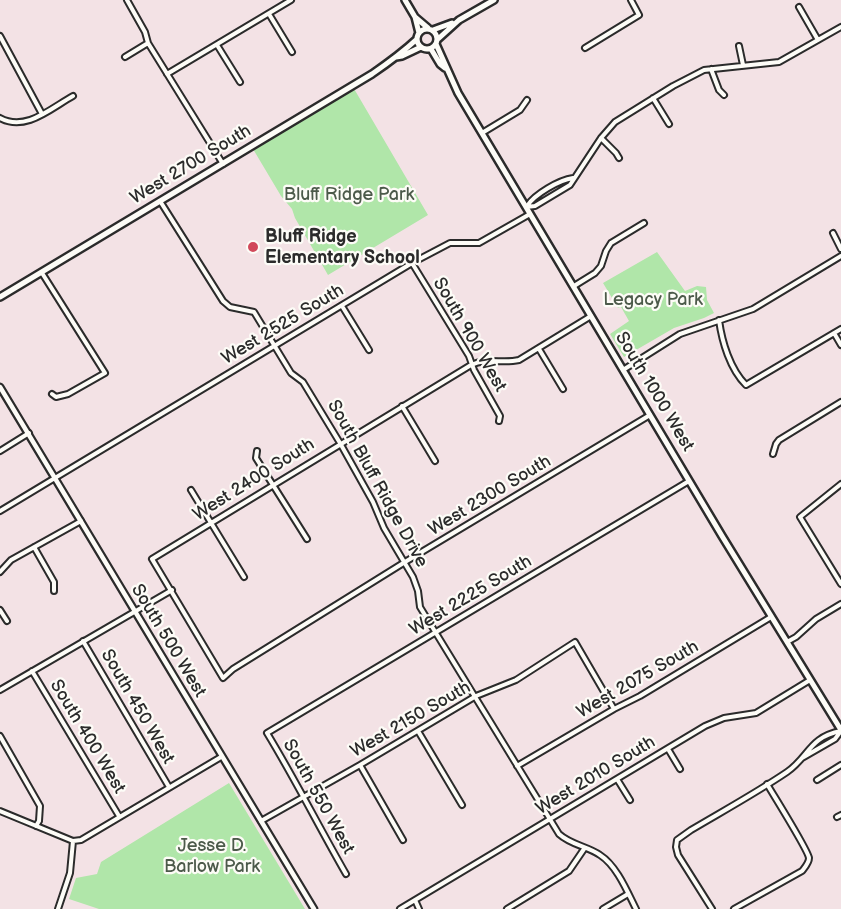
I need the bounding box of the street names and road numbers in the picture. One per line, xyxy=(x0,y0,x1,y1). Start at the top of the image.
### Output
street label: West 2700 South xyxy=(127,120,255,210)
street label: South 900 West xyxy=(428,274,510,396)
street label: West 2525 South xyxy=(218,280,348,370)
street label: South 1000 West xyxy=(610,328,698,456)
street label: South Bluff Ridge Drive xyxy=(322,397,432,571)
street label: West 2400 South xyxy=(189,434,319,526)
street label: West 2300 South xyxy=(425,451,555,541)
street label: West 2225 South xyxy=(406,551,536,641)
street label: South 500 West xyxy=(126,581,210,701)
street label: West 2075 South xyxy=(573,636,703,724)
street label: South 450 West xyxy=(96,646,178,768)
street label: South 400 West xyxy=(45,676,129,798)
street label: West 2150 South xyxy=(347,677,475,763)
street label: West 2010 South xyxy=(532,732,660,820)
street label: South 550 West xyxy=(278,736,358,858)

